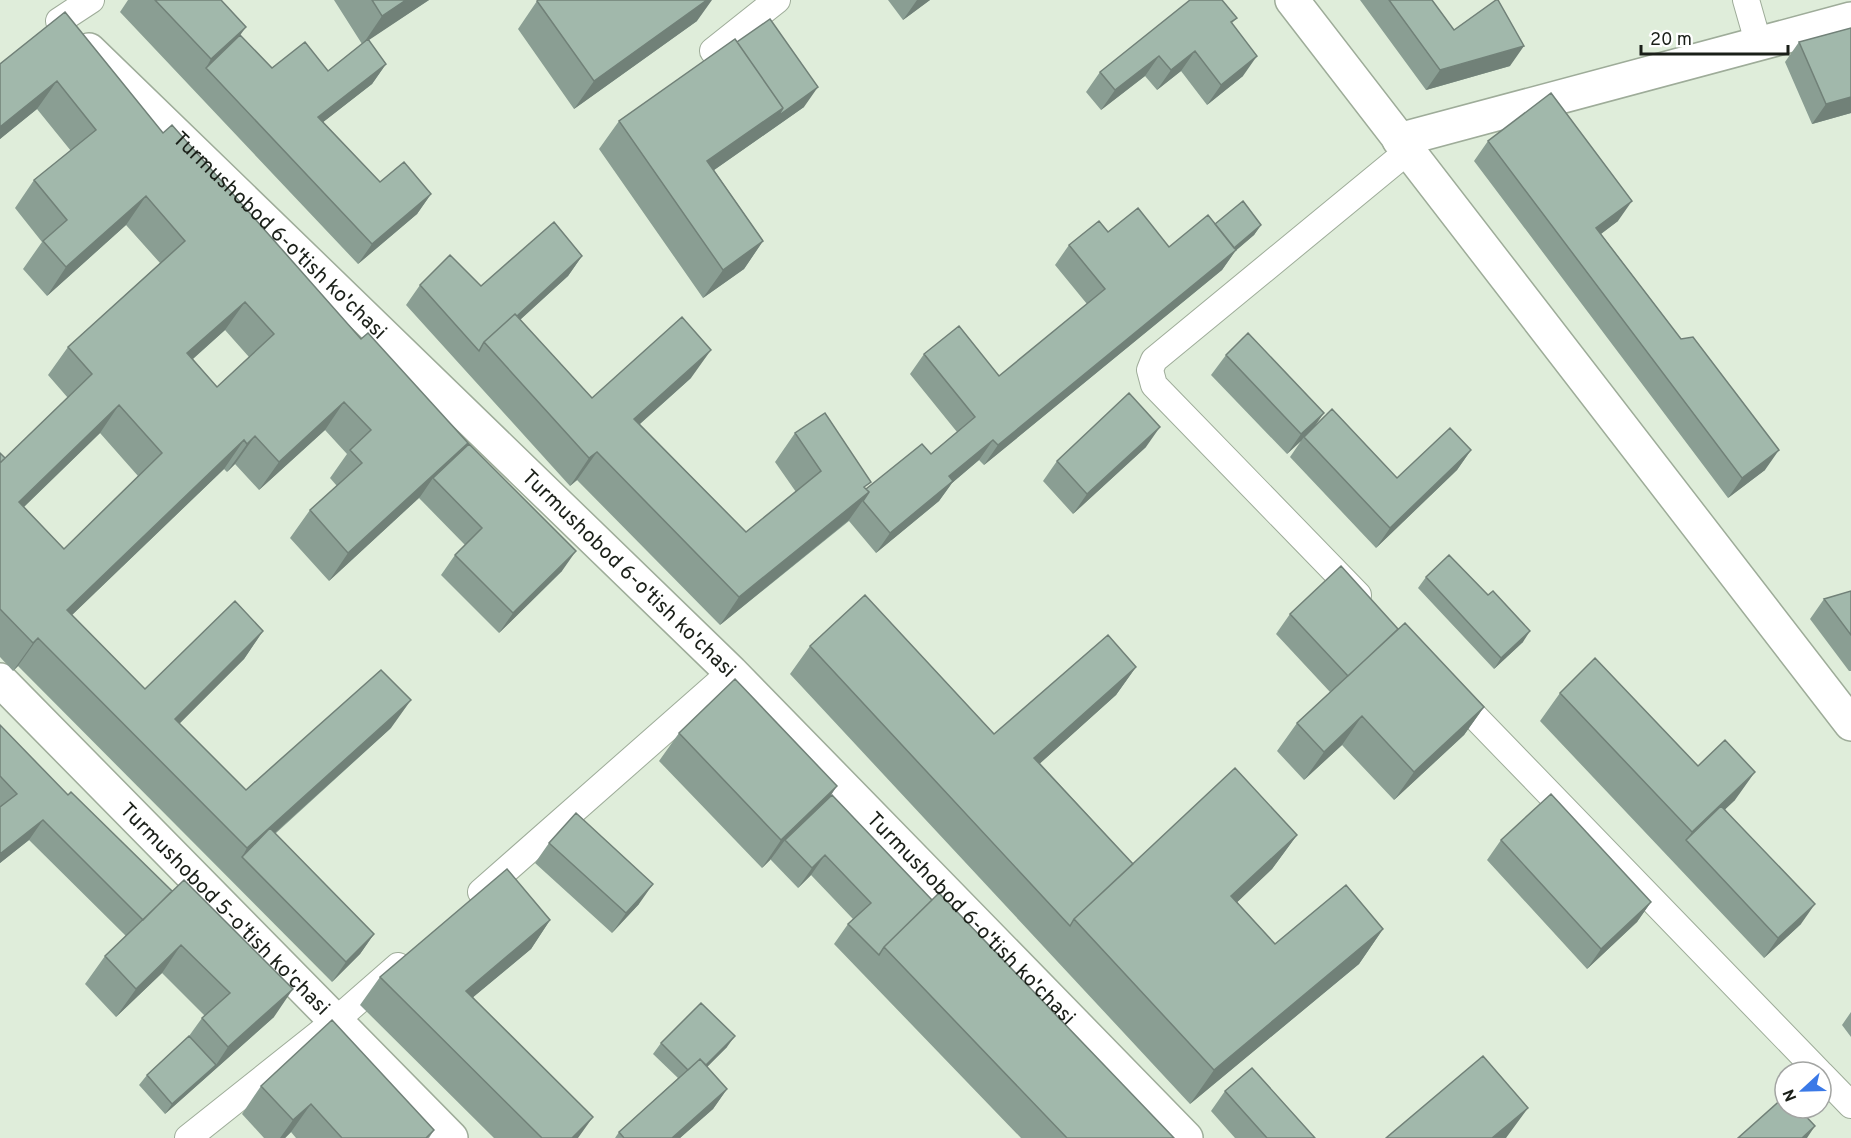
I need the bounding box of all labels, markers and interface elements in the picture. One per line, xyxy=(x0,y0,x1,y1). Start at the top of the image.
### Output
scale bar xyxy=(1641,18,1788,56)
text: 20 m xyxy=(1650,29,1692,52)
street label: Turmushobod 6-o'tish ko'chasi xyxy=(166,126,392,346)
street label: Turmushobod 6-o'tish ko'chasi xyxy=(515,464,741,684)
street label: Turmushobod 5-o'tish ko'chasi xyxy=(113,798,335,1022)
street label: Turmushobod 6-o'tish ko'chasi xyxy=(860,807,1081,1032)
north arrow xyxy=(1773,1060,1833,1120)
text: N xyxy=(1780,1086,1802,1104)

